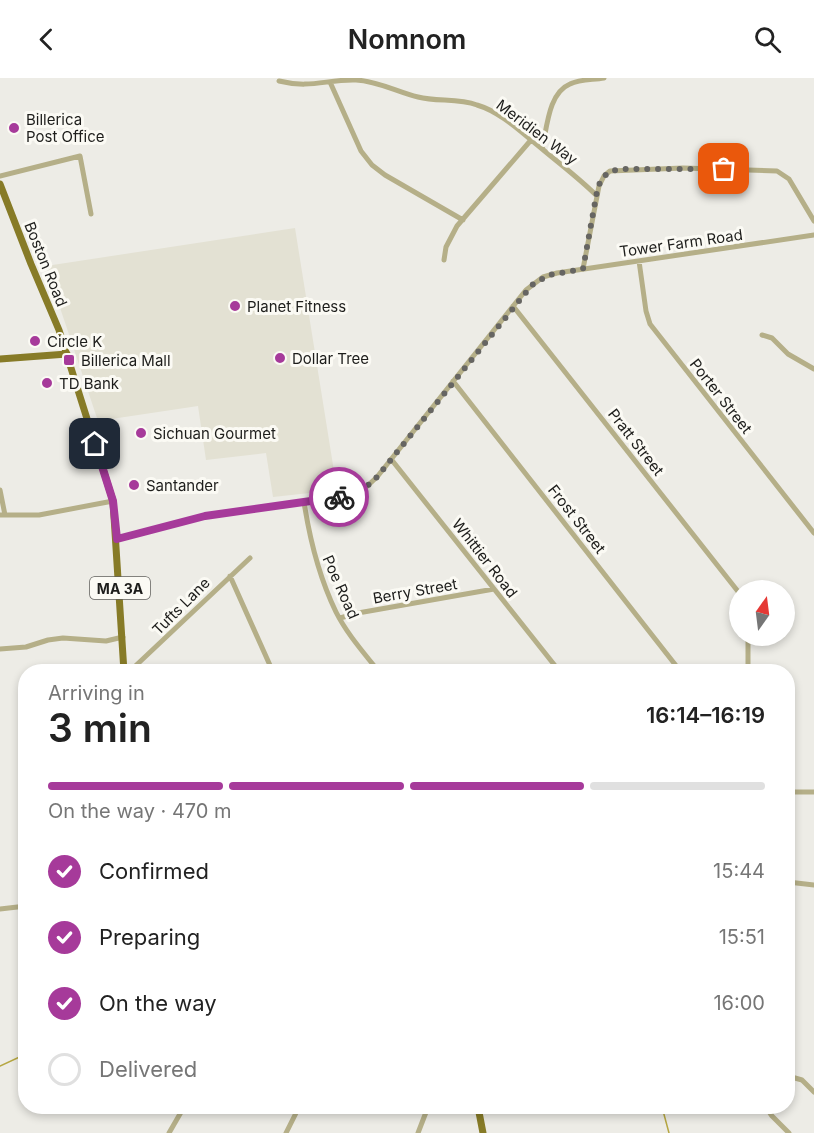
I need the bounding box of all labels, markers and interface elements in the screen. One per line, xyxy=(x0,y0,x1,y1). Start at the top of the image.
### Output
icon: back xyxy=(30,23,63,56)
text: Nomnom xyxy=(348,23,466,56)
icon: search xyxy=(751,23,784,56)
street label: Meridien Way xyxy=(493,95,582,169)
place label: Billerica Post Office xyxy=(26,110,104,146)
marker: Billerica Post Office xyxy=(7,121,21,135)
pin xyxy=(698,143,749,194)
icon: bag xyxy=(707,152,740,185)
street label: Boston Road xyxy=(20,219,72,309)
street label: Tower Farm Road xyxy=(618,225,744,261)
place label: Planet Fitness xyxy=(247,297,346,316)
marker: Planet Fitness xyxy=(228,299,242,313)
place label: Circle K xyxy=(47,332,102,351)
marker: Circle K xyxy=(28,334,42,348)
place label: Dollar Tree xyxy=(292,349,369,368)
place label: Billerica Mall xyxy=(81,351,171,370)
marker: Dollar Tree xyxy=(273,351,287,365)
marker: Billerica Mall xyxy=(62,353,76,367)
street label: Porter Street xyxy=(686,355,756,437)
place label: TD Bank xyxy=(59,374,120,393)
marker: TD Bank xyxy=(40,376,54,390)
street label: Pratt Street xyxy=(604,405,668,479)
pin xyxy=(69,418,120,469)
place label: Sichuan Gourmet xyxy=(153,424,276,443)
marker: Sichuan Gourmet xyxy=(134,426,148,440)
icon: home xyxy=(78,427,111,460)
courier xyxy=(309,467,369,527)
place label: Santander xyxy=(146,476,219,495)
marker: Santander xyxy=(127,478,141,492)
icon: bike xyxy=(323,481,356,514)
street label: Frost Street xyxy=(544,481,610,557)
street label: Whittier Road xyxy=(448,515,522,601)
street label: Poe Road xyxy=(319,552,363,622)
street label: Tufts Lane xyxy=(148,573,214,639)
street label: Berry Street xyxy=(371,574,459,608)
road number: MA 3A xyxy=(90,577,150,599)
north arrow xyxy=(729,580,795,646)
map controls xyxy=(729,580,795,646)
text: Arriving in xyxy=(48,681,145,705)
text: 16:14–16:19 xyxy=(646,702,765,728)
text: 3 min xyxy=(48,704,152,751)
text: On the way · 470 m xyxy=(48,799,232,823)
icon: check xyxy=(48,855,81,888)
text: Confirmed xyxy=(99,858,209,884)
text: 15:44 xyxy=(713,859,765,883)
icon: check xyxy=(48,921,81,954)
text: Preparing xyxy=(99,924,200,950)
text: 15:51 xyxy=(719,925,765,949)
icon: check xyxy=(48,987,81,1020)
text: On the way xyxy=(99,990,217,1016)
text: 16:00 xyxy=(713,991,765,1015)
text: Delivered xyxy=(99,1056,197,1082)

